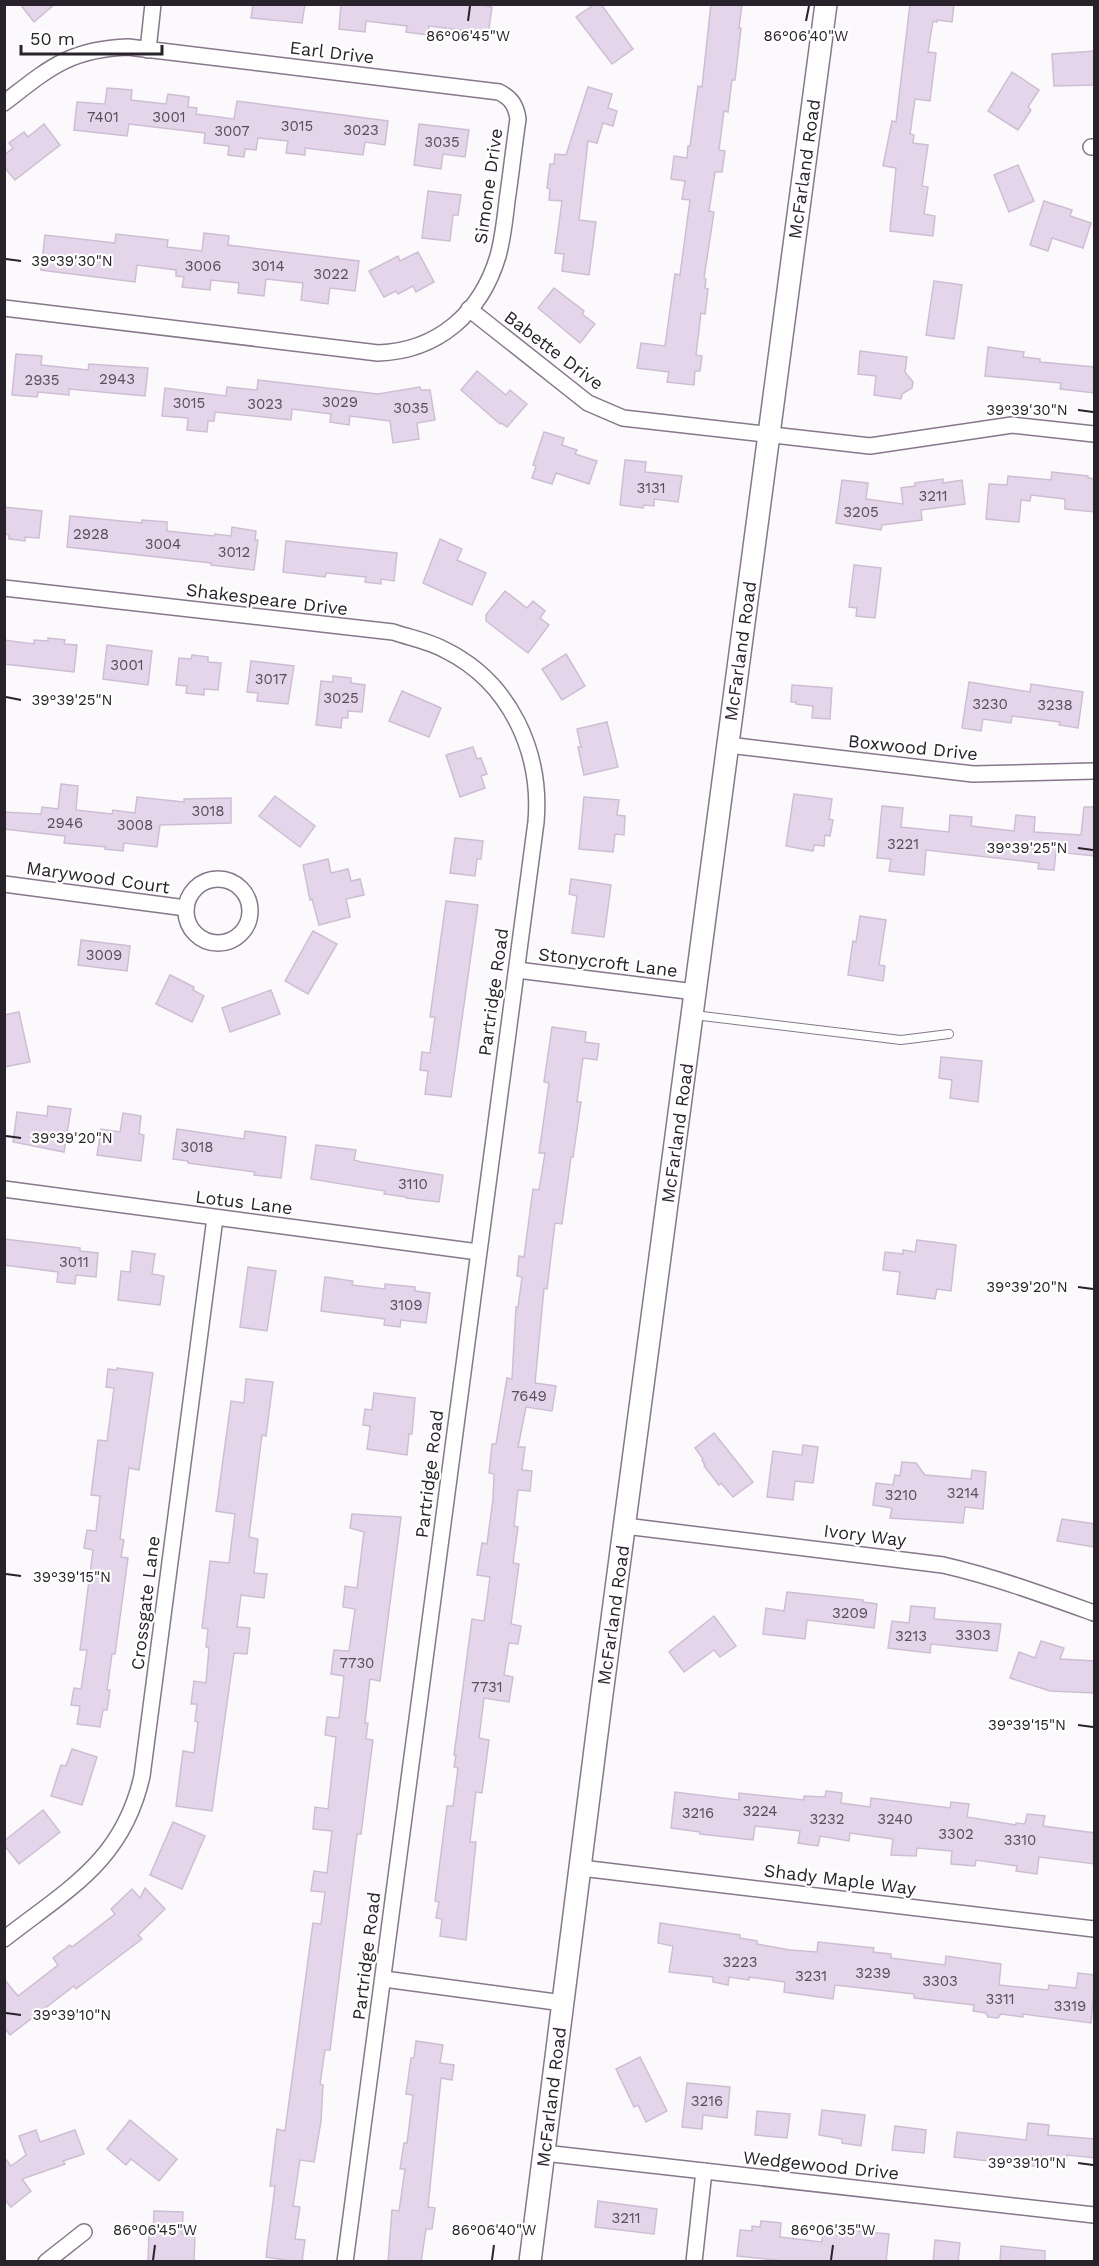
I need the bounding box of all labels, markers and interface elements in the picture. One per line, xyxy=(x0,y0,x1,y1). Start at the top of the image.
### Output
scale bar xyxy=(21,18,162,56)
text: 86°06'45"W xyxy=(426,27,510,45)
text: 86°06'40"W xyxy=(764,27,848,45)
text: 50 m xyxy=(30,28,75,49)
street label: Earl Drive xyxy=(289,36,375,68)
street label: McFarland Road xyxy=(784,98,824,240)
house number: 7401 xyxy=(87,108,119,126)
house number: 3001 xyxy=(152,108,186,126)
house number: 3015 xyxy=(281,117,313,135)
house number: 3023 xyxy=(343,121,379,139)
house number: 3007 xyxy=(214,122,250,140)
street label: Simone Drive xyxy=(469,127,507,245)
house number: 3035 xyxy=(424,133,460,151)
text: 39°39'30"N xyxy=(31,252,113,270)
house number: 3006 xyxy=(185,257,221,275)
house number: 3014 xyxy=(251,257,285,275)
house number: 3022 xyxy=(313,265,349,283)
street label: Babette Drive xyxy=(500,306,608,394)
house number: 2943 xyxy=(99,370,135,388)
house number: 2935 xyxy=(24,371,60,389)
house number: 3029 xyxy=(322,393,358,411)
house number: 3015 xyxy=(173,394,205,412)
house number: 3023 xyxy=(247,395,283,413)
house number: 3035 xyxy=(393,399,429,417)
text: 39°39'30"N xyxy=(986,401,1068,419)
house number: 3131 xyxy=(636,479,666,497)
house number: 3211 xyxy=(918,487,948,505)
house number: 3205 xyxy=(843,503,879,521)
house number: 2928 xyxy=(73,525,109,543)
house number: 3004 xyxy=(145,535,181,553)
house number: 3012 xyxy=(218,543,250,561)
street label: Shakespeare Drive xyxy=(185,579,349,619)
street label: McFarland Road xyxy=(720,580,760,722)
house number: 3001 xyxy=(110,656,144,674)
house number: 3017 xyxy=(255,670,287,688)
house number: 3025 xyxy=(323,689,359,707)
text: 39°39'25"N xyxy=(32,691,112,709)
house number: 3230 xyxy=(972,695,1008,713)
house number: 3238 xyxy=(1037,696,1073,714)
street label: Boxwood Drive xyxy=(847,730,979,764)
house number: 3018 xyxy=(191,802,225,820)
house number: 2946 xyxy=(47,814,83,832)
house number: 3008 xyxy=(117,816,153,834)
house number: 3221 xyxy=(887,835,919,853)
text: 39°39'25"N xyxy=(987,839,1067,857)
street label: Marywood Court xyxy=(25,857,171,898)
street label: Partridge Road xyxy=(474,927,512,1057)
street label: Stonycroft Lane xyxy=(537,943,679,981)
house number: 3009 xyxy=(86,946,122,964)
street label: McFarland Road xyxy=(657,1062,697,1204)
text: 39°39'20"N xyxy=(31,1129,113,1147)
house number: 3018 xyxy=(180,1138,214,1156)
house number: 3110 xyxy=(398,1175,428,1193)
street label: Lotus Lane xyxy=(194,1186,294,1218)
house number: 3011 xyxy=(59,1253,89,1271)
text: 39°39'20"N xyxy=(986,1278,1068,1296)
house number: 3109 xyxy=(389,1296,423,1314)
house number: 7649 xyxy=(511,1387,547,1405)
street label: Partridge Road xyxy=(411,1409,447,1539)
house number: 3214 xyxy=(947,1484,979,1502)
house number: 3210 xyxy=(885,1486,917,1504)
street label: Ivory Way xyxy=(823,1520,908,1551)
street label: Crossgate Lane xyxy=(126,1535,164,1671)
street label: McFarland Road xyxy=(593,1544,633,1686)
text: 39°39'15"N xyxy=(33,1568,111,1586)
house number: 3209 xyxy=(832,1604,868,1622)
house number: 3303 xyxy=(955,1626,991,1644)
house number: 3213 xyxy=(895,1627,927,1645)
house number: 7730 xyxy=(340,1654,374,1672)
house number: 7731 xyxy=(471,1678,503,1696)
text: 39°39'15"N xyxy=(988,1716,1066,1734)
house number: 3224 xyxy=(743,1802,777,1820)
house number: 3216 xyxy=(682,1804,714,1822)
house number: 3232 xyxy=(810,1810,844,1828)
house number: 3240 xyxy=(877,1810,913,1828)
house number: 3302 xyxy=(938,1825,974,1843)
house number: 3310 xyxy=(1004,1831,1036,1849)
street label: Shady Maple Way xyxy=(763,1859,918,1899)
street label: Partridge Road xyxy=(348,1891,384,2021)
house number: 3223 xyxy=(723,1953,757,1971)
house number: 3239 xyxy=(855,1964,891,1982)
house number: 3231 xyxy=(795,1967,827,1985)
house number: 3303 xyxy=(922,1972,958,1990)
house number: 3311 xyxy=(985,1990,1015,2008)
house number: 3319 xyxy=(1054,1997,1086,2015)
text: 39°39'10"N xyxy=(33,2006,111,2024)
street label: McFarland Road xyxy=(532,2026,570,2168)
house number: 3216 xyxy=(691,2092,723,2110)
street label: Wedgewood Drive xyxy=(742,2146,900,2184)
text: 39°39'10"N xyxy=(988,2154,1066,2172)
house number: 3211 xyxy=(611,2209,641,2227)
text: 86°06'45"W xyxy=(113,2221,197,2239)
text: 86°06'40"W xyxy=(452,2221,536,2239)
text: 86°06'35"W xyxy=(790,2221,876,2239)

